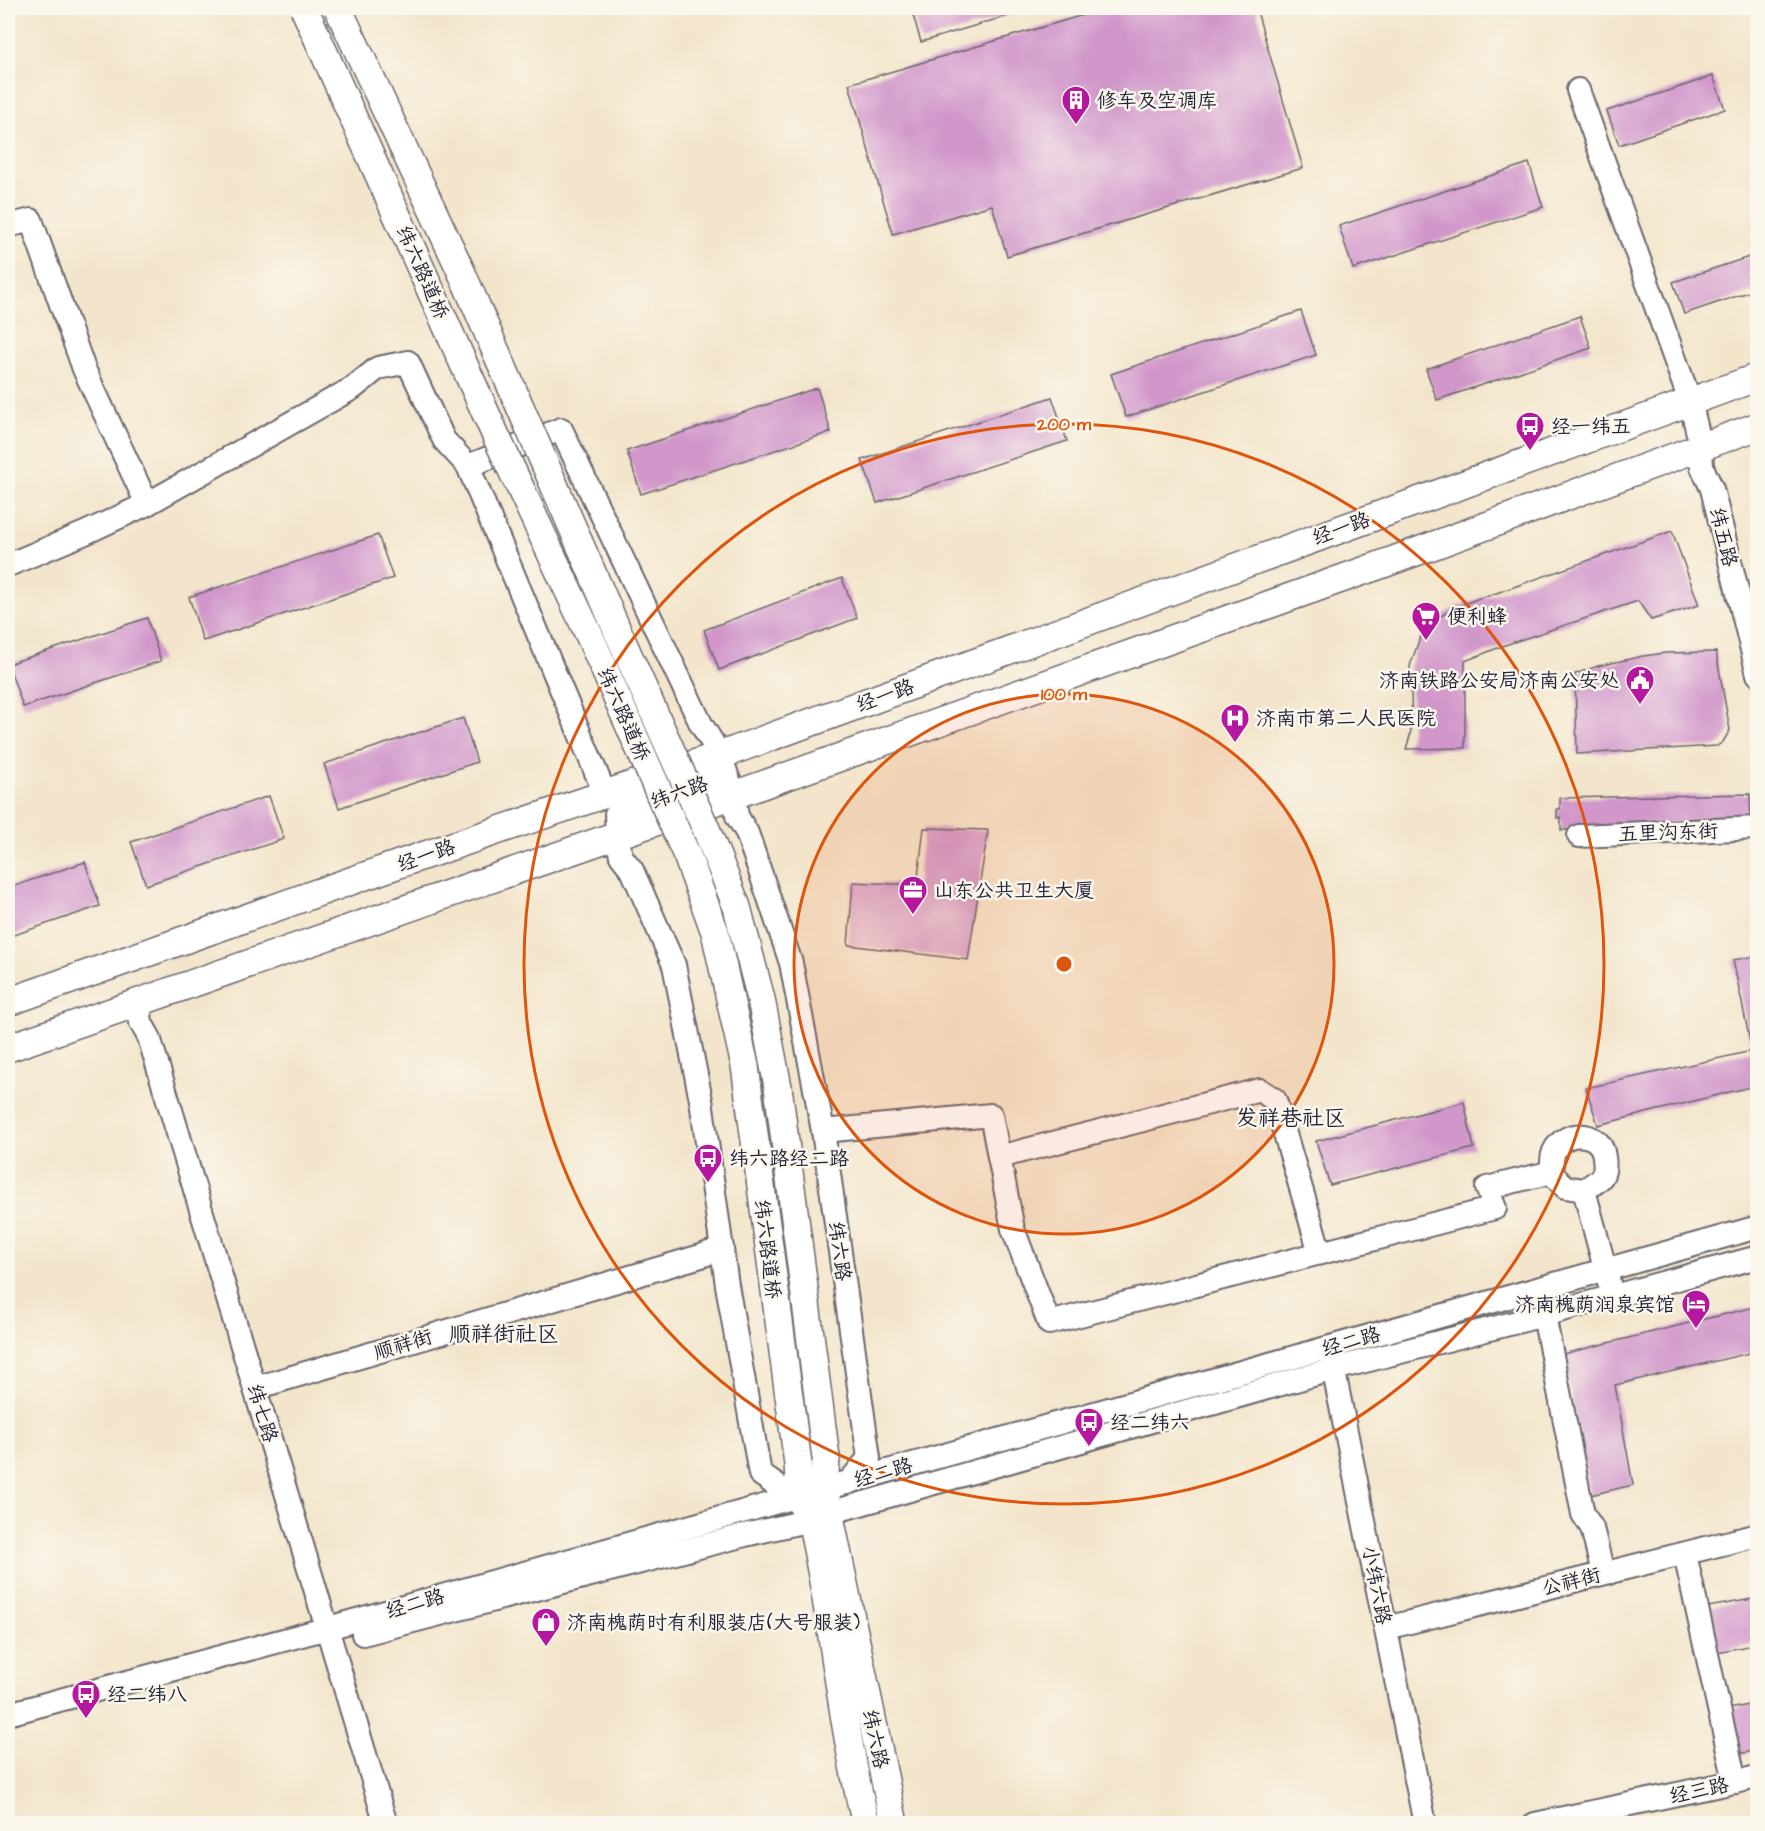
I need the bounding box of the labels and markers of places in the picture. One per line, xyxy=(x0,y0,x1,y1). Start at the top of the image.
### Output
building icon: 修车及空调库 xyxy=(1060,84,1092,126)
place label: 修车及空调库 xyxy=(1097,87,1217,115)
bus stop icon: 经一纬五 xyxy=(1514,410,1546,452)
place label: 经一纬五 xyxy=(1551,413,1631,441)
supermarket icon: 便利蜂 xyxy=(1410,600,1442,642)
place label: 便利蜂 xyxy=(1447,603,1507,631)
public building icon: 济南铁路公安局济南公安处 xyxy=(1624,664,1656,706)
place label: 济南铁路公安局济南公安处 xyxy=(1379,667,1619,695)
hospital icon: 济南市第二人民医院 xyxy=(1219,702,1251,744)
place label: 济南市第二人民医院 xyxy=(1256,705,1436,733)
office icon: 山东公共卫生大厦 xyxy=(897,874,929,916)
place label: 山东公共卫生大厦 xyxy=(934,877,1094,905)
centre of rings xyxy=(1054,954,1074,974)
bus stop icon: 纬六路经二路 xyxy=(692,1142,724,1184)
place label: 纬六路经二路 xyxy=(729,1145,850,1173)
hotel icon: 济南槐荫润泉宾馆 xyxy=(1680,1288,1712,1330)
place label: 济南槐荫润泉宾馆 xyxy=(1515,1291,1675,1319)
bus stop icon: 经二纬六 xyxy=(1073,1406,1105,1448)
place label: 经二纬六 xyxy=(1110,1409,1190,1437)
shop icon: 济南槐荫时有利服装店(大号服装) xyxy=(530,1606,562,1648)
place label: 济南槐荫时有利服装店(大号服装) xyxy=(567,1609,860,1637)
bus stop icon: 经二纬八 xyxy=(70,1678,102,1720)
place label: 经二纬八 xyxy=(107,1681,187,1709)

